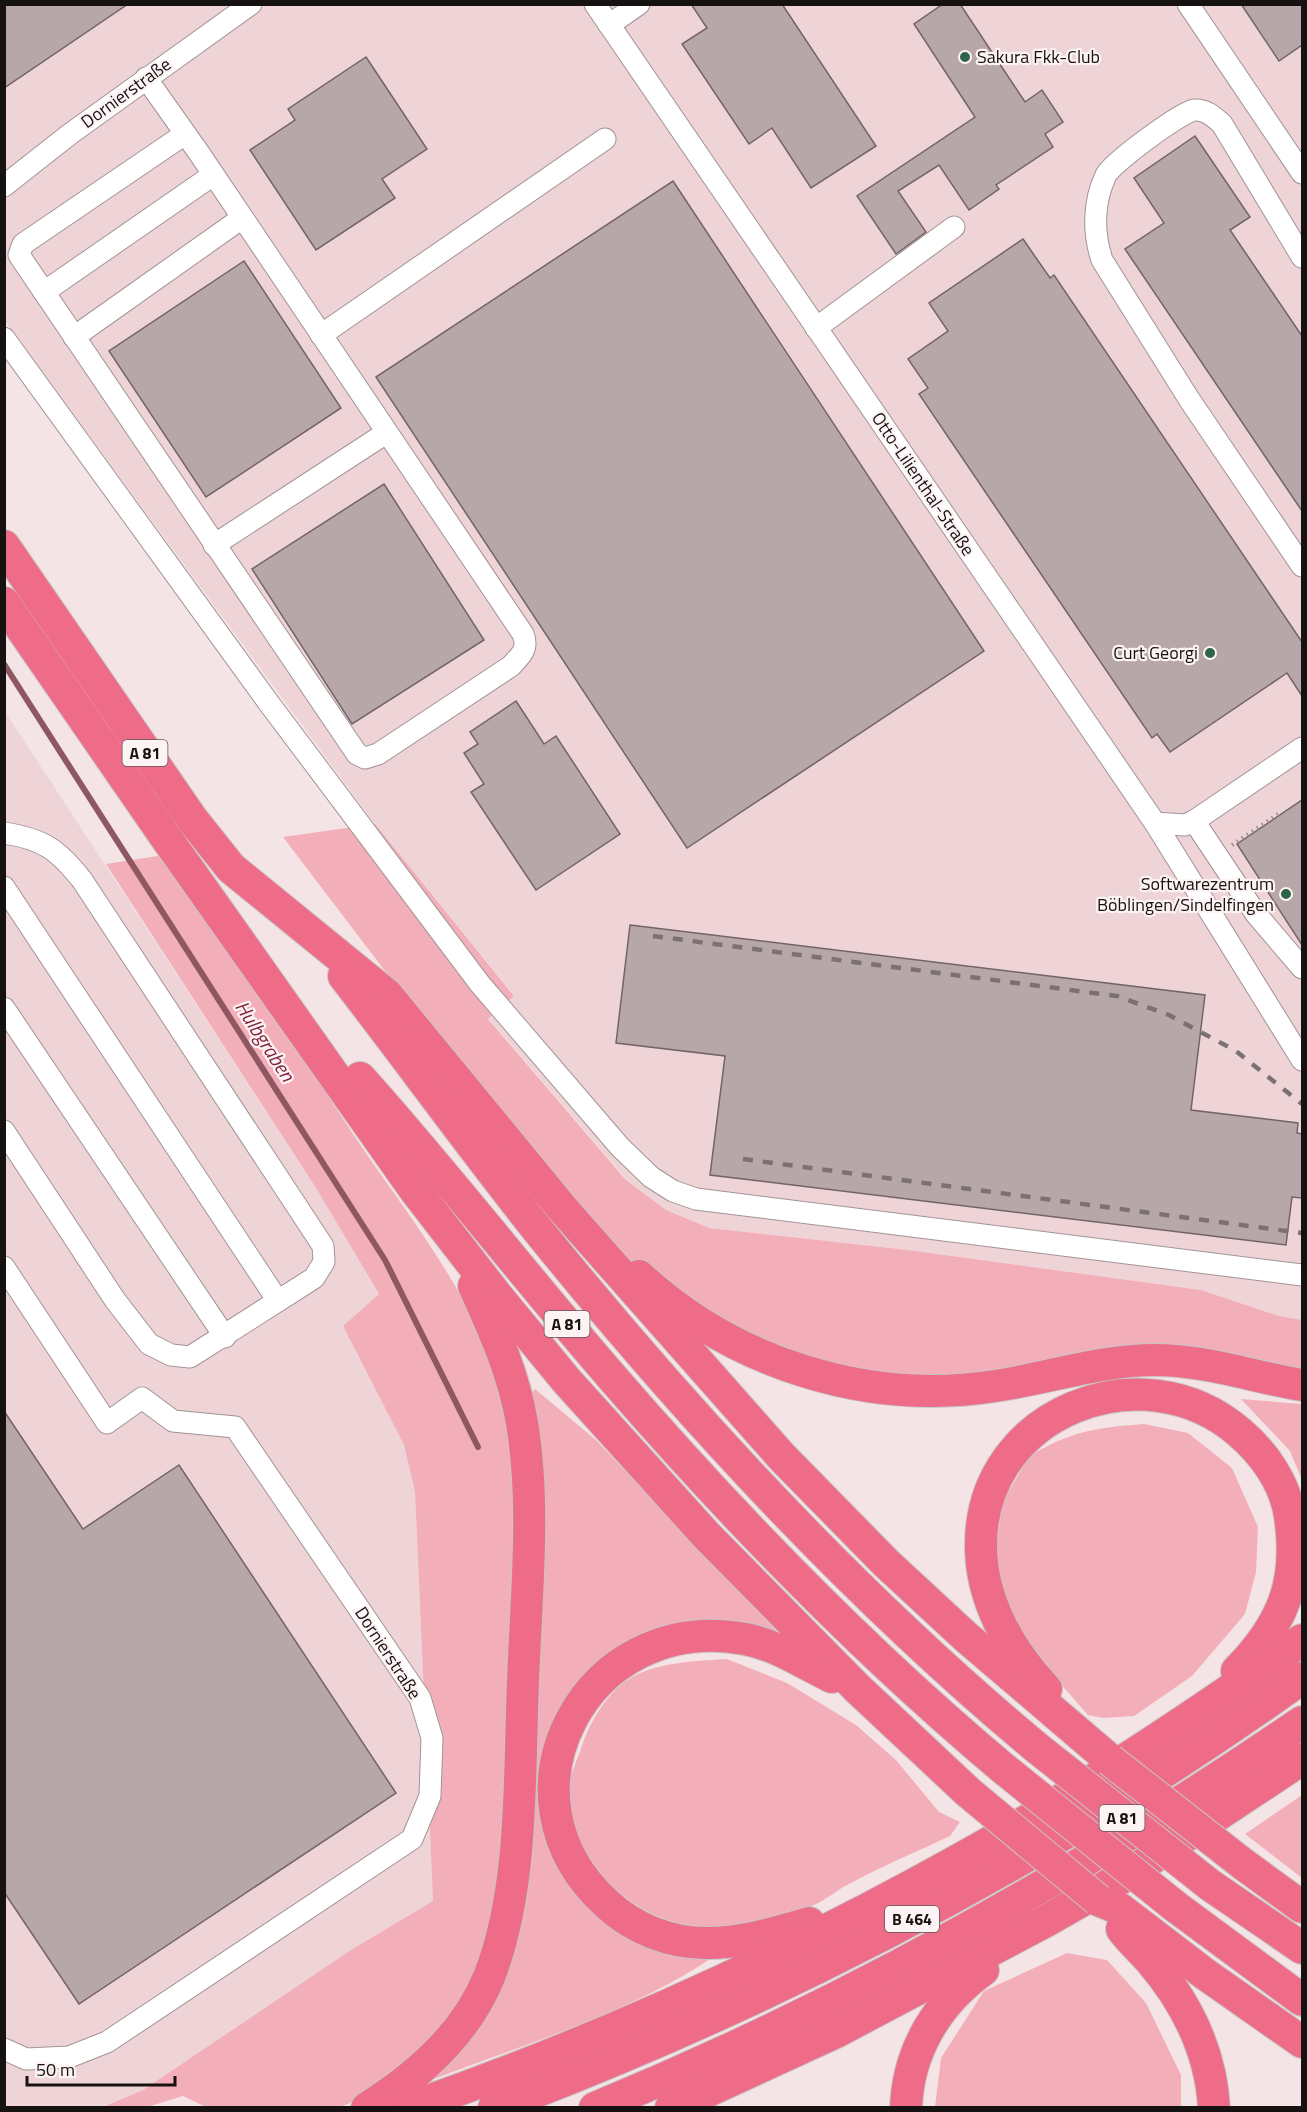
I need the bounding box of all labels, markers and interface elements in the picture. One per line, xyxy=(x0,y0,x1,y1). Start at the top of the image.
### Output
place label: Sakura Fkk-Club xyxy=(977,43,1100,70)
marker: Sakura Fkk-Club xyxy=(958,50,972,64)
street label: Dornierstraße xyxy=(75,51,176,135)
street label: Otto-Lilienthal-Straße xyxy=(865,406,982,561)
place label: Curt Georgi xyxy=(1113,639,1198,666)
marker: Curt Georgi xyxy=(1203,646,1217,660)
road number: A 81 xyxy=(122,740,168,766)
place label: Softwarezentrum Böblingen/Sindelfingen xyxy=(1097,870,1274,918)
marker: Softwarezentrum Böblingen/Sindelfingen xyxy=(1279,887,1293,901)
water label: Hulbgraben xyxy=(228,994,304,1088)
road number: A 81 xyxy=(544,1311,590,1337)
street label: Dornierstraße xyxy=(348,1601,429,1704)
road number: A 81 xyxy=(1100,1805,1144,1831)
road number: B 464 xyxy=(885,1906,939,1932)
scale bar xyxy=(27,2049,176,2087)
text: 50 m xyxy=(36,2056,75,2083)

